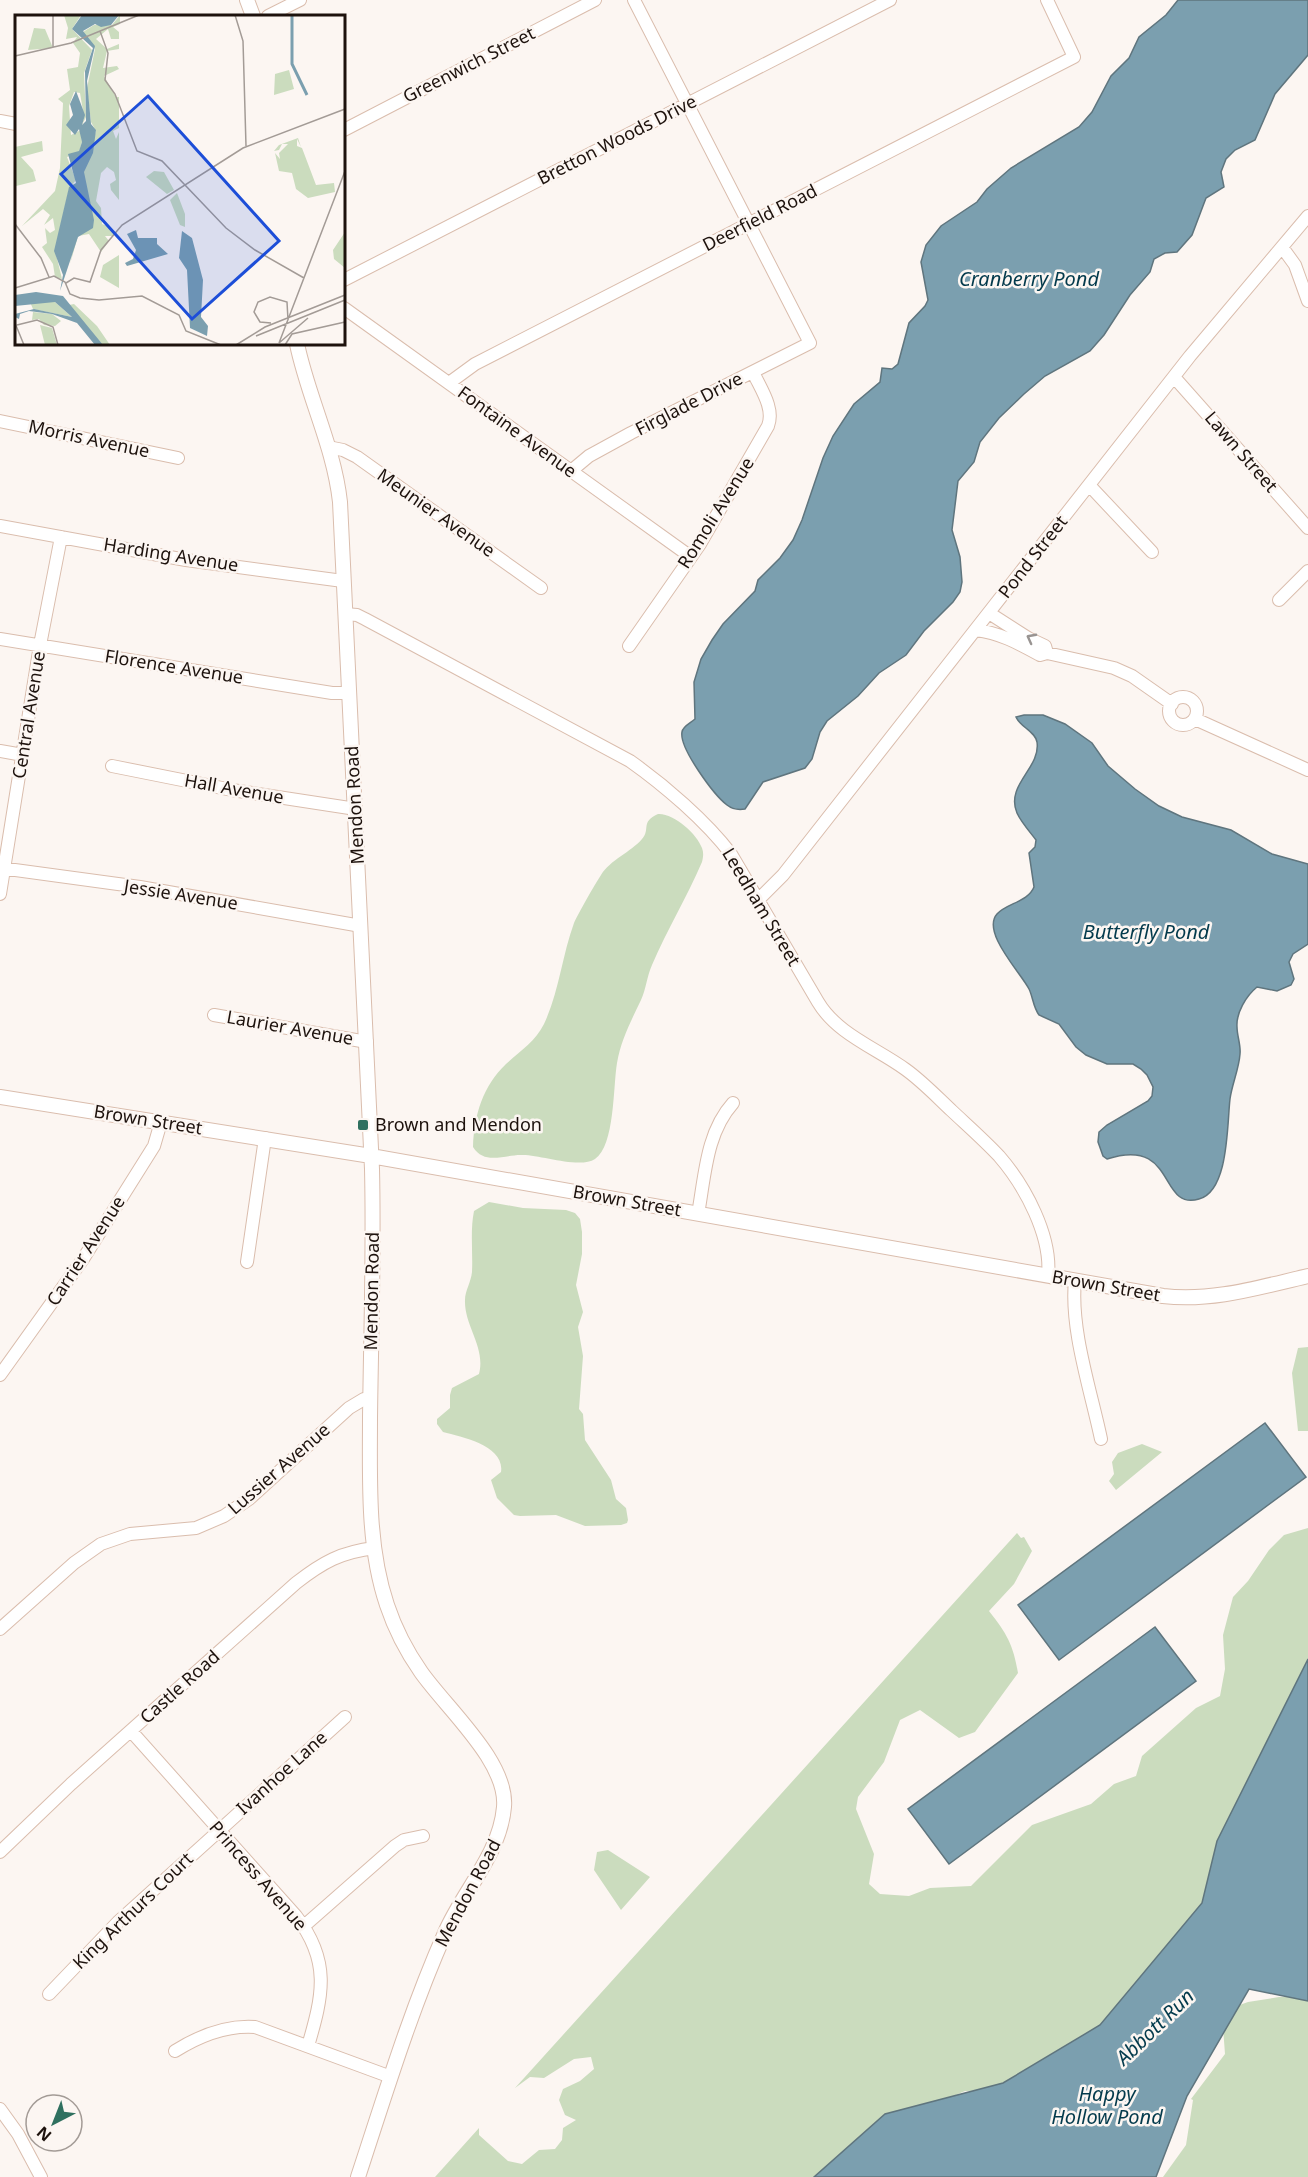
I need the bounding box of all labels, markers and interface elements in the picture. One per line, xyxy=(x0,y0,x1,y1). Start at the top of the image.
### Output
inset map xyxy=(15,15,345,345)
street label: Greenwich Street xyxy=(398,20,539,108)
street label: Bretton Woods Drive xyxy=(533,89,700,190)
street label: Deerfield Road xyxy=(698,178,821,256)
water label: Cranberry Pond xyxy=(959,265,1099,292)
street label: Firglade Drive xyxy=(631,366,746,440)
street label: Fontaine Avenue xyxy=(453,380,582,483)
street label: Lawn Street xyxy=(1200,406,1284,497)
street label: Morris Avenue xyxy=(26,413,152,463)
street label: Romoli Avenue xyxy=(671,452,759,573)
street label: Meunier Avenue xyxy=(373,463,500,562)
street label: Pond Street xyxy=(992,510,1072,603)
street label: Harding Avenue xyxy=(102,531,240,577)
one-way arrow xyxy=(1026,634,1037,645)
street label: Florence Avenue xyxy=(103,643,245,689)
street label: Central Avenue xyxy=(6,649,50,780)
street label: Mendon Road xyxy=(339,745,369,865)
street label: Hall Avenue xyxy=(183,767,286,809)
street label: Leedham Street xyxy=(717,843,807,970)
street label: Jessie Avenue xyxy=(121,873,240,915)
water label: Butterfly Pond xyxy=(1083,918,1210,945)
street label: Laurier Avenue xyxy=(225,1004,355,1050)
street label: Brown Street xyxy=(92,1099,205,1140)
place label: Brown and Mendon xyxy=(375,1112,542,1136)
marker: Brown and Mendon xyxy=(356,1118,370,1132)
street label: Brown Street xyxy=(571,1179,684,1221)
street label: Carrier Avenue xyxy=(41,1191,130,1310)
street label: Mendon Road xyxy=(358,1231,384,1350)
street label: Brown Street xyxy=(1050,1264,1163,1306)
street label: Lussier Avenue xyxy=(222,1417,334,1519)
street label: Castle Road xyxy=(134,1644,224,1728)
street label: Ivanhoe Lane xyxy=(231,1725,332,1819)
street label: Princess Avenue xyxy=(204,1815,313,1935)
street label: Mendon Road xyxy=(429,1835,506,1951)
street label: King Arthurs Court xyxy=(67,1846,198,1974)
water label: Abbott Run xyxy=(1108,1983,1200,2072)
water label: Happy Hollow Pond xyxy=(1051,2080,1163,2130)
north arrow xyxy=(24,2093,84,2153)
text: N xyxy=(32,2122,56,2147)

